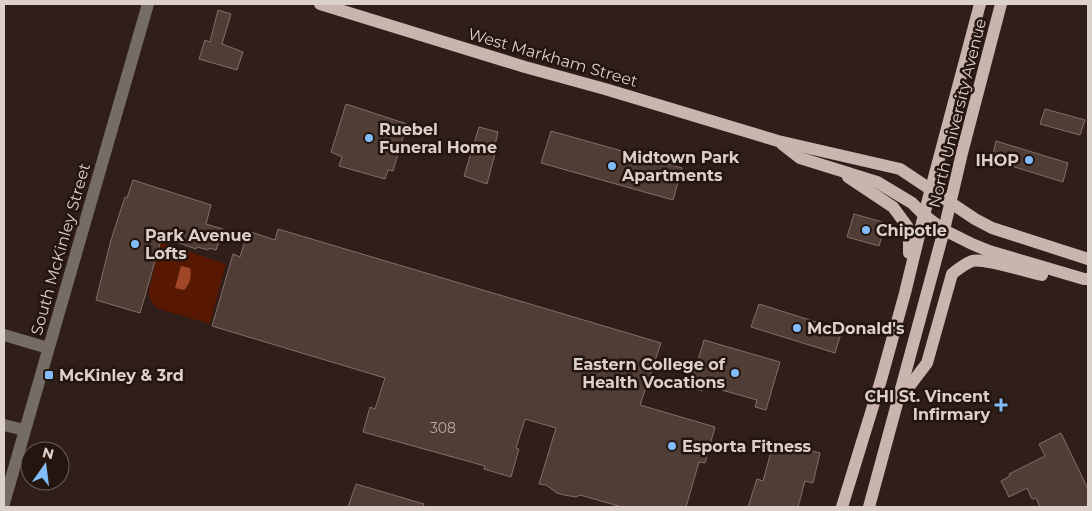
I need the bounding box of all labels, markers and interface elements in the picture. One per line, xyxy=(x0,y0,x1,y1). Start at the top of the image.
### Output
street label: North University Avenue xyxy=(925,16,990,210)
street label: West Markham Street xyxy=(466,24,640,91)
place label: Ruebel Funeral Home xyxy=(379,120,497,157)
marker: Ruebel Funeral Home xyxy=(363,132,375,144)
place label: Midtown Park Apartments xyxy=(621,148,740,185)
place label: IHOP xyxy=(976,151,1019,170)
marker: IHOP xyxy=(1023,154,1035,166)
street label: South McKinley Street xyxy=(27,160,94,337)
marker: Midtown Park Apartments xyxy=(606,160,618,172)
place label: Chipotle xyxy=(876,221,947,240)
marker: Chipotle xyxy=(860,224,872,236)
place label: Park Avenue Lofts xyxy=(145,226,252,263)
marker: Park Avenue Lofts xyxy=(129,238,141,250)
place label: McDonald's xyxy=(807,319,905,338)
marker: McDonald's xyxy=(791,322,803,334)
place label: Eastern College of Health Vocations xyxy=(573,355,726,392)
place label: McKinley & 3rd xyxy=(59,366,184,385)
marker: Eastern College of Health Vocations xyxy=(729,367,741,379)
marker: McKinley & 3rd xyxy=(43,369,55,381)
place label: CHI St. Vincent Infirmary xyxy=(864,387,990,424)
marker: CHI St. Vincent Infirmary xyxy=(994,398,1008,412)
house number: 308 xyxy=(430,419,456,437)
place label: Esporta Fitness xyxy=(682,437,812,456)
marker: Esporta Fitness xyxy=(666,440,678,452)
north arrow xyxy=(20,441,70,491)
text: N xyxy=(40,443,56,463)

